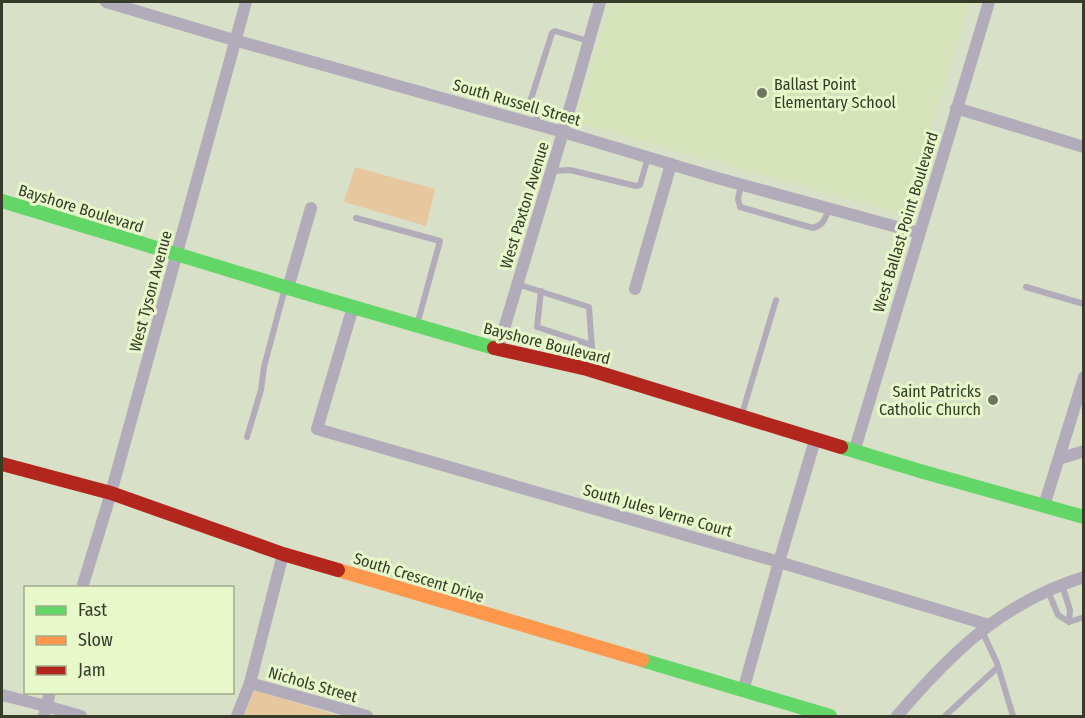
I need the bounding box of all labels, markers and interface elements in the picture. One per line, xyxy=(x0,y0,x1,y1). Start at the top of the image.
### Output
street label: South Russell Street xyxy=(451,75,584,130)
place label: Ballast Point Elementary School xyxy=(774,75,896,112)
marker: Ballast Point Elementary School xyxy=(755,86,769,100)
street label: West Ballast Point Boulevard xyxy=(869,130,942,315)
street label: West Paxton Avenue xyxy=(496,139,553,271)
street label: Bayshore Boulevard xyxy=(16,180,146,237)
street label: West Tyson Avenue xyxy=(125,228,176,354)
street label: Bayshore Boulevard xyxy=(482,319,612,368)
place label: Saint Patricks Catholic Church xyxy=(879,382,981,419)
marker: Saint Patricks Catholic Church xyxy=(986,393,1000,407)
street label: South Jules Verne Court xyxy=(581,480,735,541)
street label: South Crescent Drive xyxy=(351,549,487,606)
legend xyxy=(24,586,234,694)
text: Fast xyxy=(78,599,107,621)
text: Slow xyxy=(78,629,113,651)
text: Jam xyxy=(78,659,106,681)
street label: Nichols Street xyxy=(266,663,360,706)

